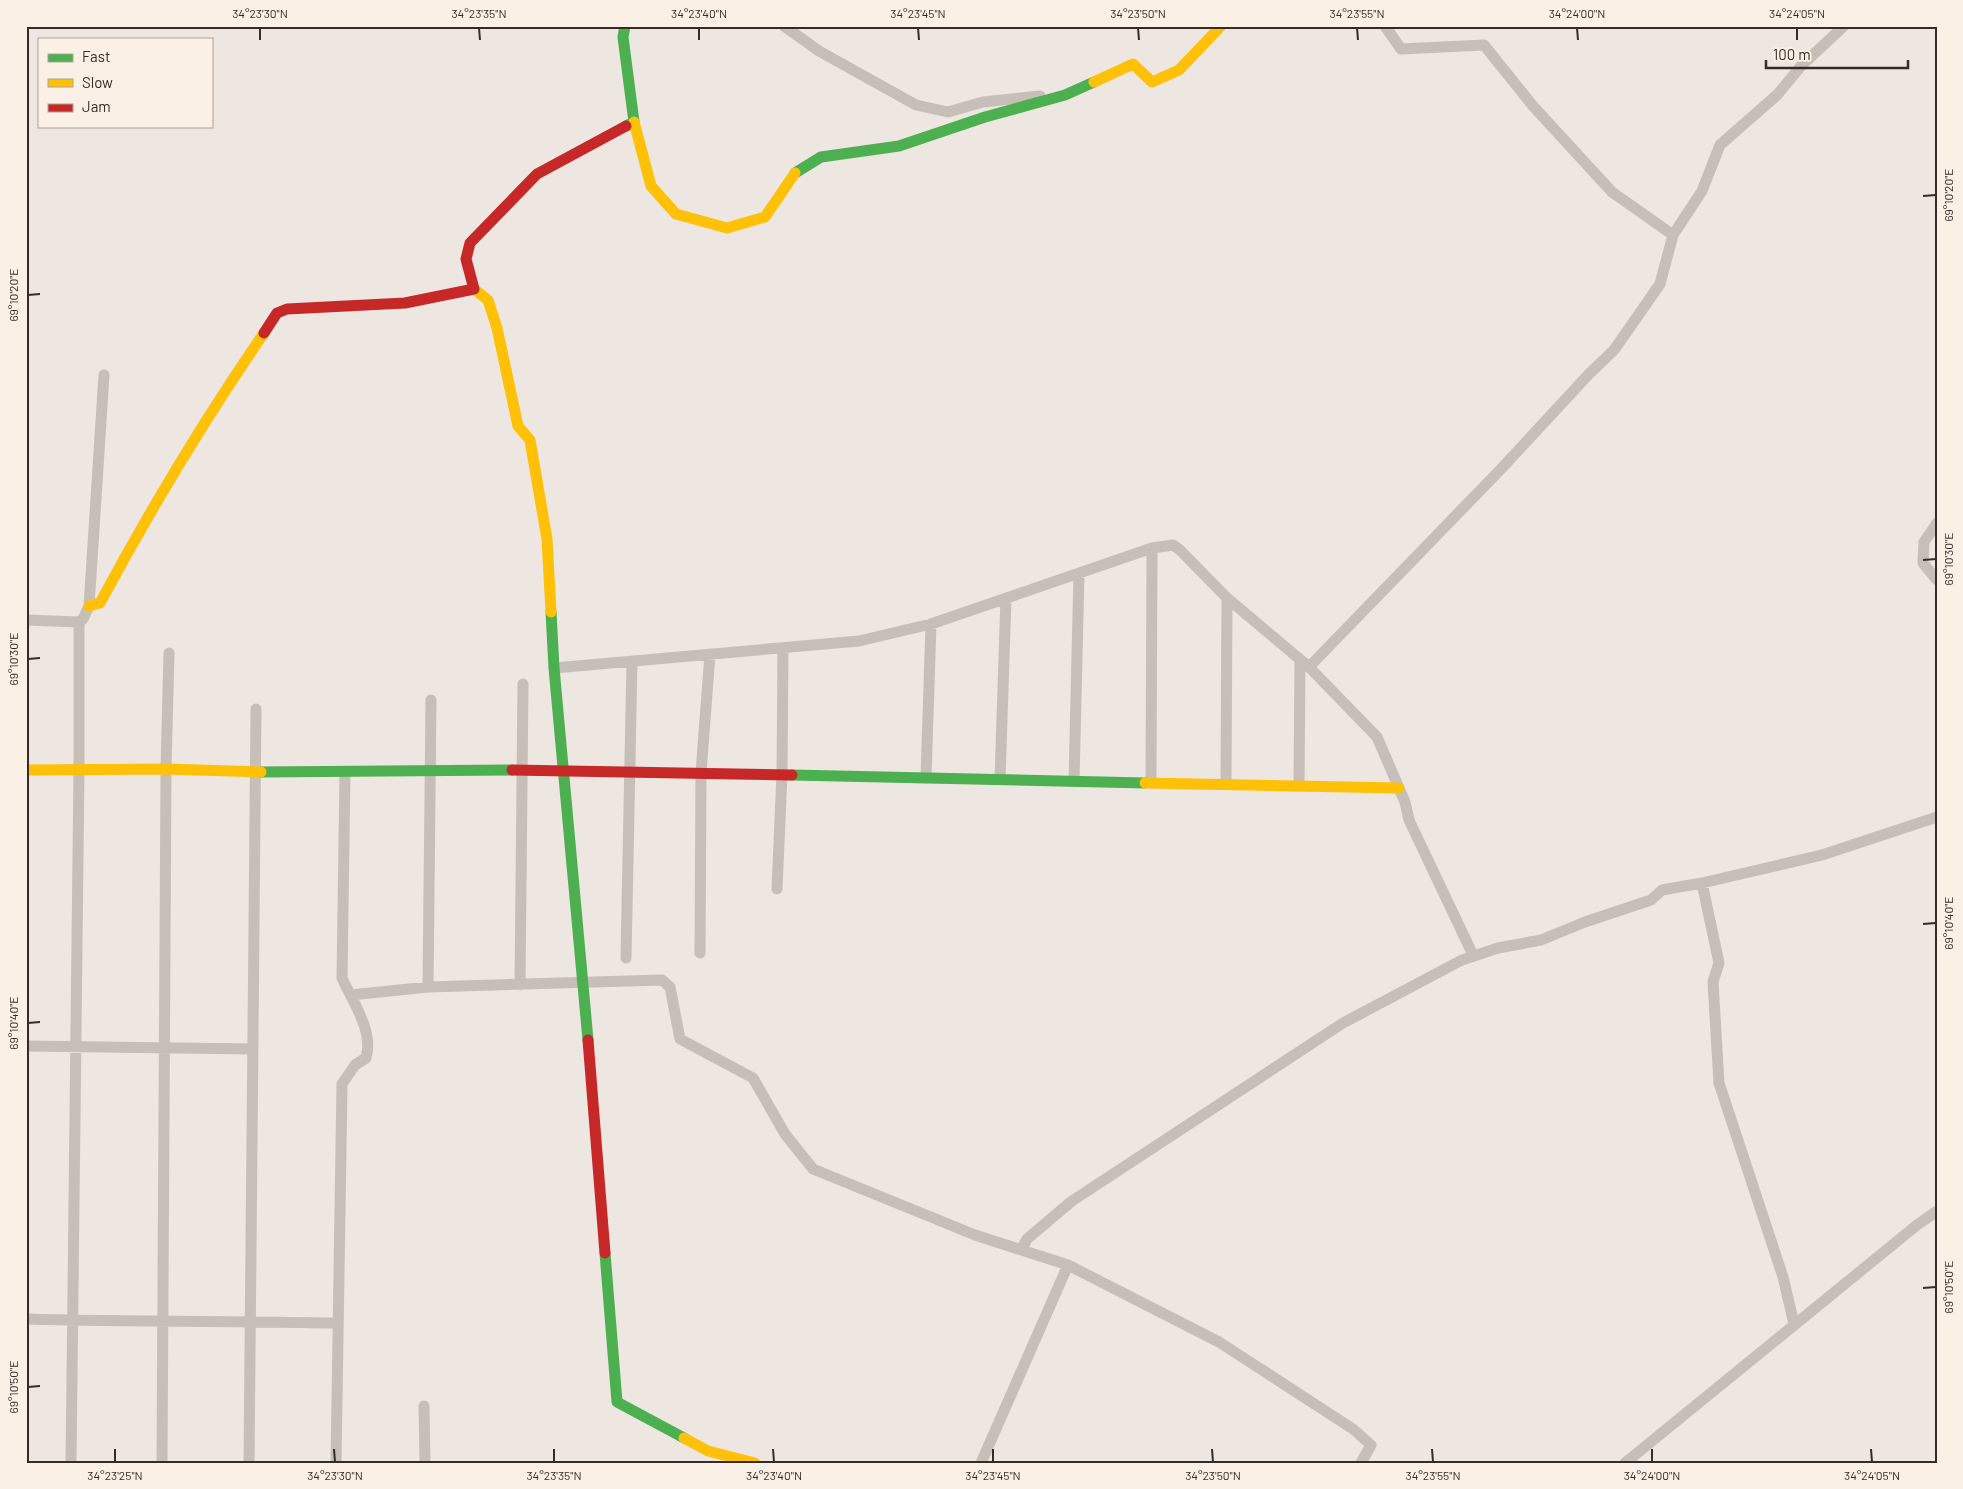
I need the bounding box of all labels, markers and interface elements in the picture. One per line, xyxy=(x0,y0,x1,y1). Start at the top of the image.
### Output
text: 34°23'30"N xyxy=(232,6,288,20)
text: 34°23'35"N xyxy=(451,6,507,20)
text: 34°23'40"N xyxy=(671,6,727,20)
text: 34°23'45"N xyxy=(890,6,946,20)
text: 34°23'50"N xyxy=(1110,6,1166,20)
text: 34°23'55"N xyxy=(1329,6,1385,20)
text: 34°24'00"N xyxy=(1549,6,1605,20)
text: 34°24'05"N xyxy=(1769,6,1825,20)
legend xyxy=(38,38,212,128)
scale bar xyxy=(1766,38,1908,70)
text: 100 m xyxy=(1773,45,1811,63)
text: Fast xyxy=(82,47,110,65)
text: Slow xyxy=(82,73,113,91)
text: Jam xyxy=(82,97,111,115)
text: 69°10'20"E xyxy=(1941,168,1955,222)
text: 69°10'20"E xyxy=(6,268,20,322)
text: 69°10'30"E xyxy=(1941,533,1955,585)
text: 69°10'30"E xyxy=(6,633,20,685)
text: 69°10'40"E xyxy=(1941,896,1955,950)
text: 69°10'40"E xyxy=(6,996,20,1050)
text: 69°10'50"E xyxy=(1941,1261,1955,1313)
text: 69°10'50"E xyxy=(6,1361,20,1413)
text: 34°23'25"N xyxy=(87,1468,143,1482)
text: 34°23'30"N xyxy=(307,1468,363,1482)
text: 34°23'35"N xyxy=(526,1468,582,1482)
text: 34°23'40"N xyxy=(746,1468,802,1482)
text: 34°23'45"N xyxy=(965,1468,1021,1482)
text: 34°23'50"N xyxy=(1185,1468,1241,1482)
text: 34°23'55"N xyxy=(1405,1468,1461,1482)
text: 34°24'00"N xyxy=(1624,1468,1680,1482)
text: 34°24'05"N xyxy=(1844,1468,1900,1482)

